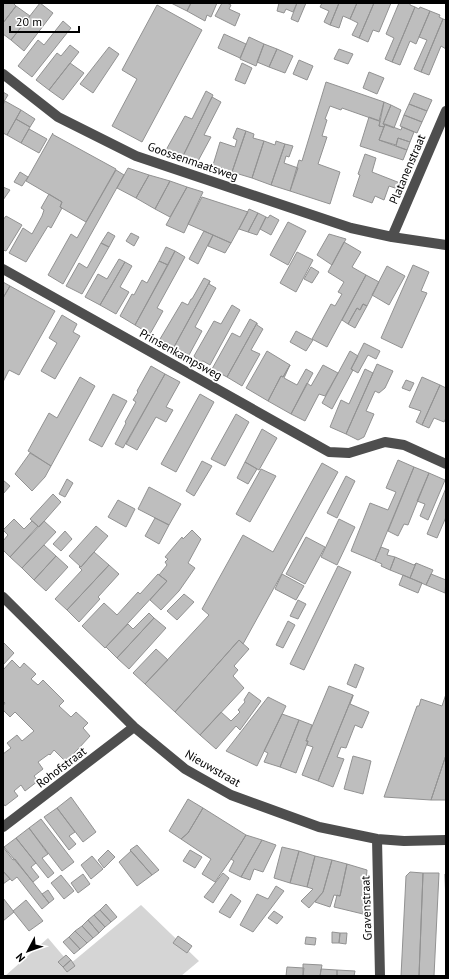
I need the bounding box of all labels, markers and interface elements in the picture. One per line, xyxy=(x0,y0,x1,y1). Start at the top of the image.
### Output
scale bar xyxy=(10,8,79,34)
text: 20 m xyxy=(16,14,42,29)
street label: Platanenstraat xyxy=(386,132,428,206)
street label: Goossenmaatsweg xyxy=(146,138,240,184)
street label: Prinsenkampsweg xyxy=(137,325,225,383)
street label: Rohofstraat xyxy=(33,743,89,791)
street label: Nieuwstraat xyxy=(182,746,244,790)
street label: Gravenstraat xyxy=(357,875,375,941)
north arrow xyxy=(8,931,48,971)
text: N xyxy=(13,950,28,965)

